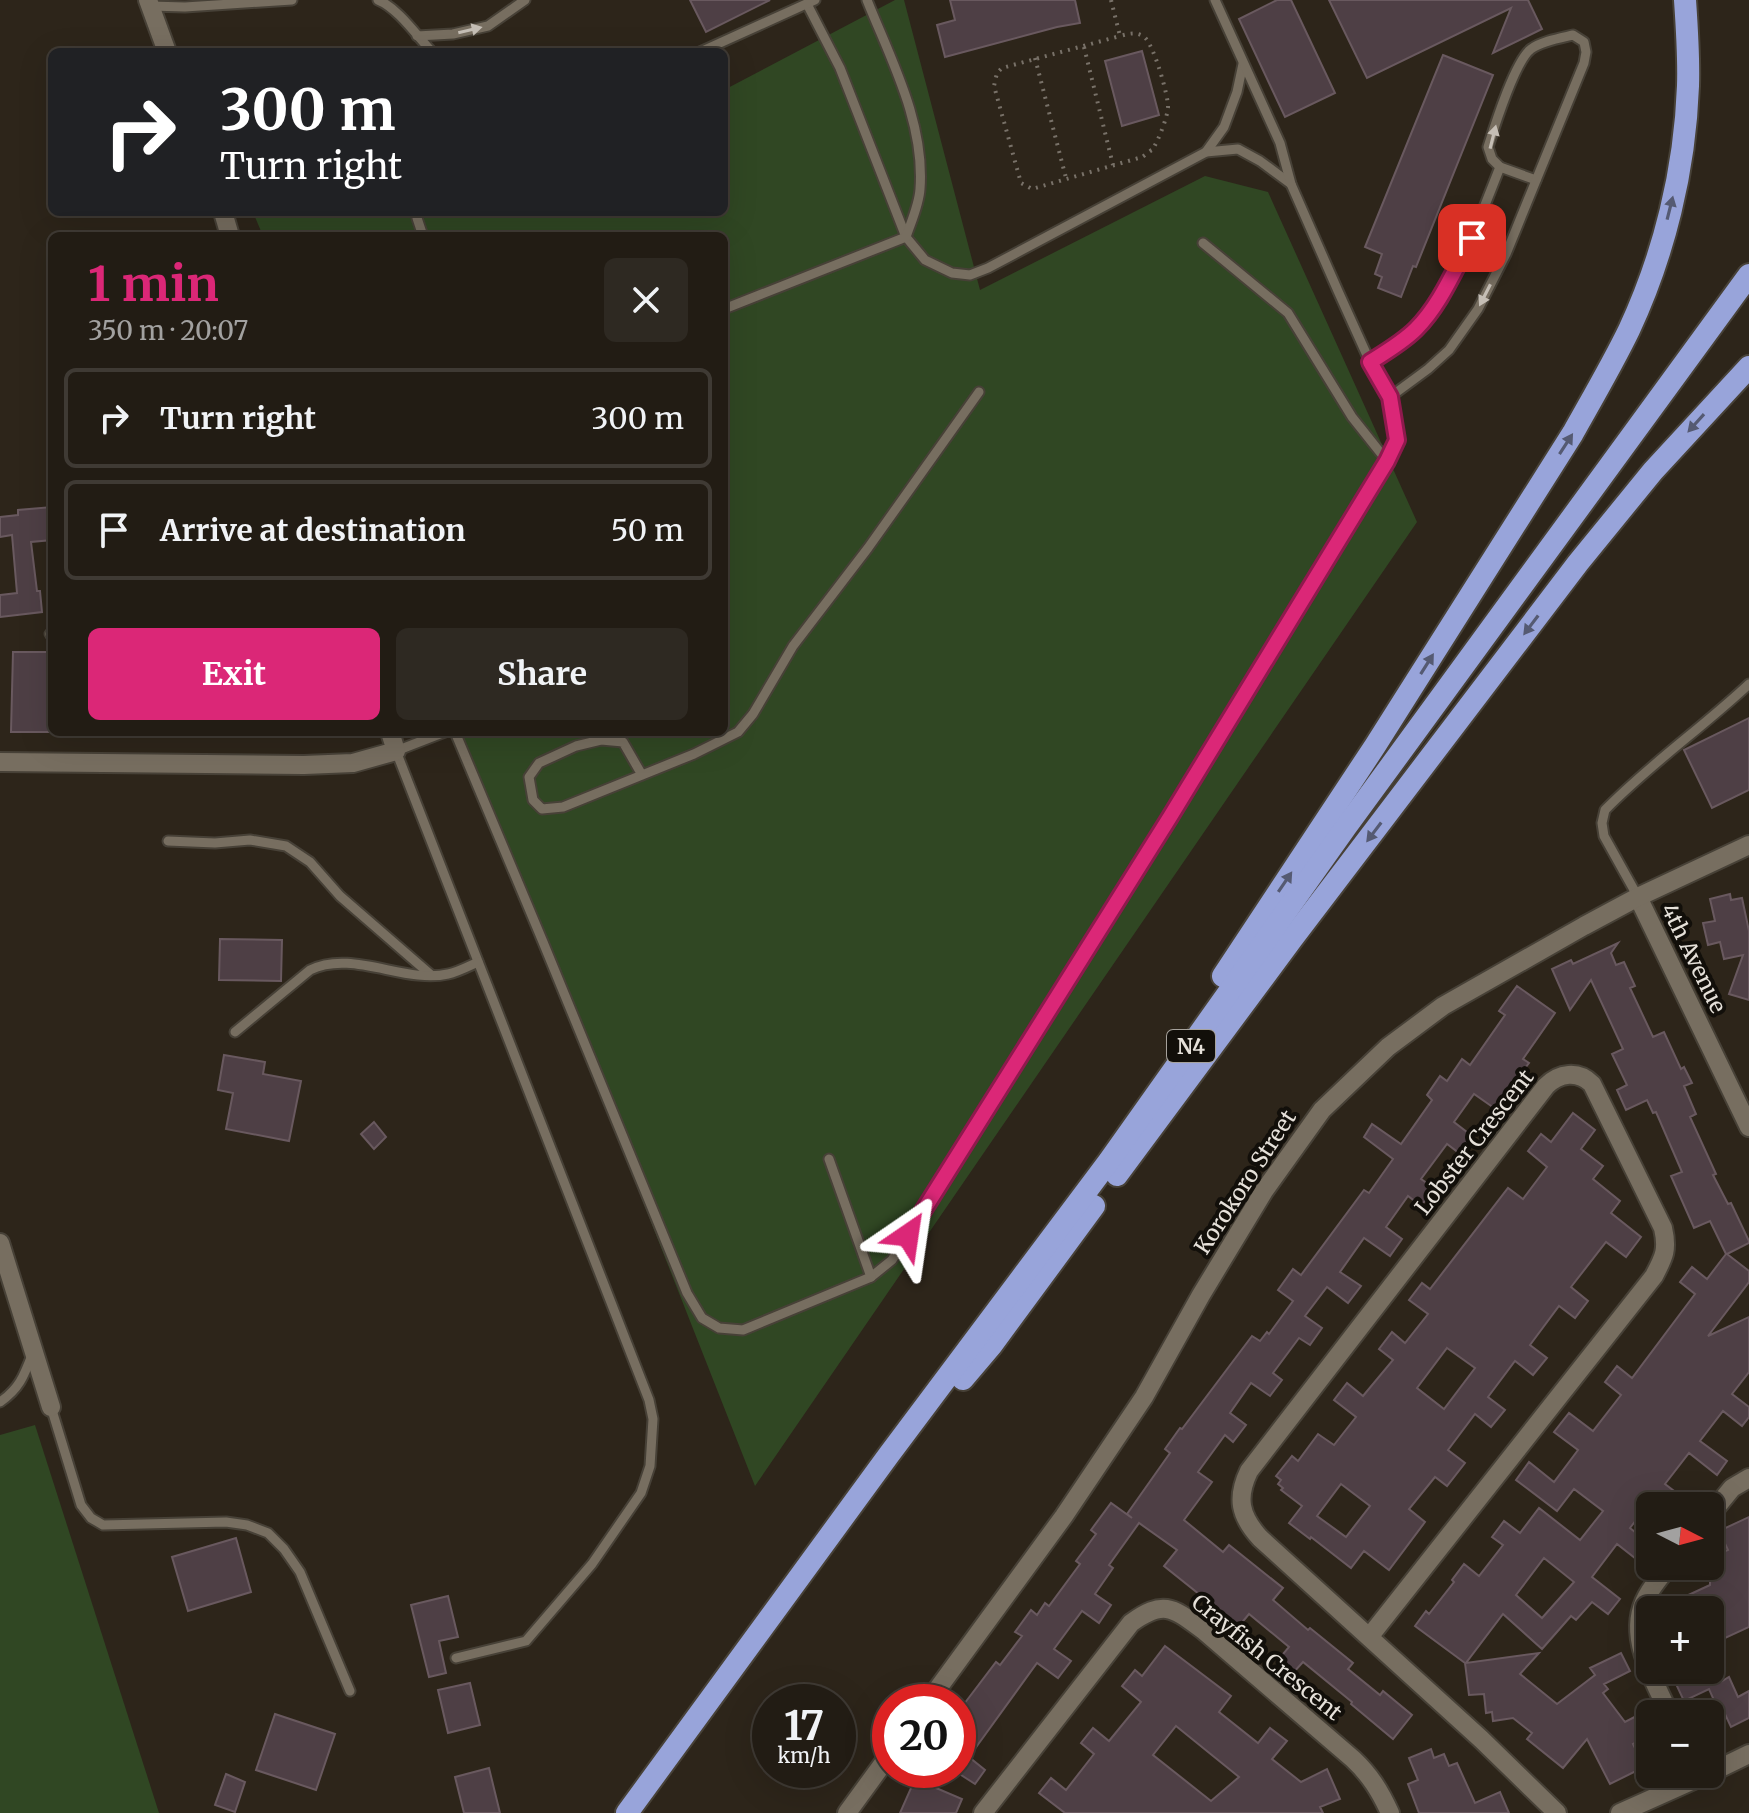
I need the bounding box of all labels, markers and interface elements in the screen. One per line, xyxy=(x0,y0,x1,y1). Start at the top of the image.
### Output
one-way arrow xyxy=(458,23,483,36)
text: 300 m xyxy=(220,75,396,145)
icon: right xyxy=(88,80,192,184)
one-way arrow xyxy=(1487,125,1499,150)
text: Turn right xyxy=(220,144,402,189)
one-way arrow xyxy=(1665,195,1677,220)
pin xyxy=(1438,204,1506,272)
icon: arrive xyxy=(1450,216,1494,260)
text: 1 min xyxy=(88,254,219,314)
button: close xyxy=(604,258,688,342)
one-way arrow xyxy=(1479,283,1492,306)
text: 350 m · 20:07 xyxy=(88,314,248,347)
icon: right xyxy=(92,396,136,440)
text: Turn right xyxy=(160,399,316,437)
text: 300 m xyxy=(591,399,684,437)
one-way arrow xyxy=(1687,414,1705,433)
one-way arrow xyxy=(1558,433,1572,455)
icon: arrive xyxy=(92,508,136,552)
text: Arrive at destination xyxy=(160,511,466,549)
text: 50 m xyxy=(611,511,684,549)
one-way arrow xyxy=(1524,614,1540,635)
button: Exit xyxy=(88,628,380,720)
button: Share xyxy=(396,628,688,720)
one-way arrow xyxy=(1419,653,1433,675)
one-way arrow xyxy=(1366,822,1382,842)
one-way arrow xyxy=(1277,871,1292,893)
street label: 4th Avenue xyxy=(1655,899,1733,1017)
road number: N4 xyxy=(1167,1030,1215,1062)
street label: Lobster Crescent xyxy=(1409,1063,1540,1220)
street label: Korokoro Street xyxy=(1188,1104,1302,1259)
position arrow xyxy=(866,1193,950,1277)
north arrow xyxy=(1636,1492,1724,1580)
map controls xyxy=(1636,1492,1724,1788)
street label: Crayfish Crescent xyxy=(1186,1588,1348,1726)
button: + xyxy=(1636,1596,1724,1684)
speed limit sign: 20 xyxy=(872,1684,976,1788)
button: − xyxy=(1636,1700,1724,1788)
text: 17 xyxy=(784,1701,824,1751)
text: km/h xyxy=(778,1743,830,1768)

